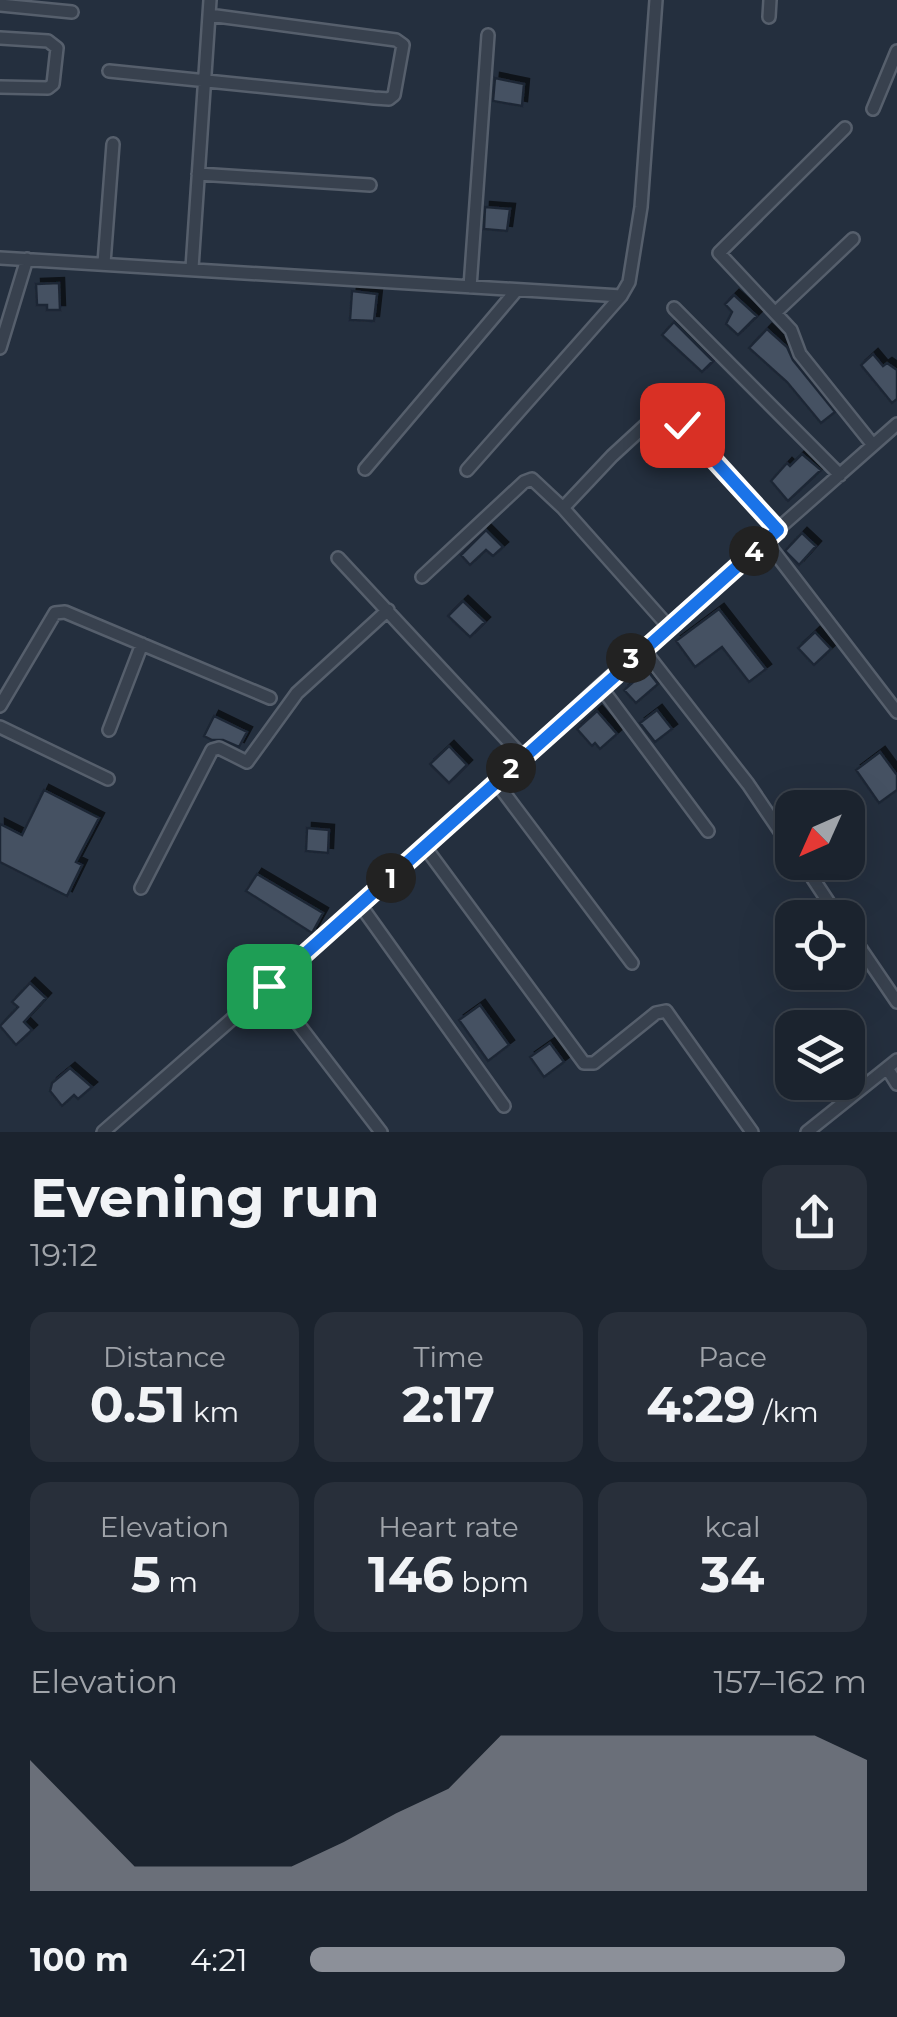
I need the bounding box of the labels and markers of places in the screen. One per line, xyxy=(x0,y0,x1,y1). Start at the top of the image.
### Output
pin xyxy=(640,383,725,468)
pin: 4 xyxy=(729,526,779,576)
pin: 3 xyxy=(606,633,656,683)
pin: 2 xyxy=(486,743,536,793)
pin: 1 xyxy=(366,853,416,903)
pin xyxy=(227,944,312,1029)

